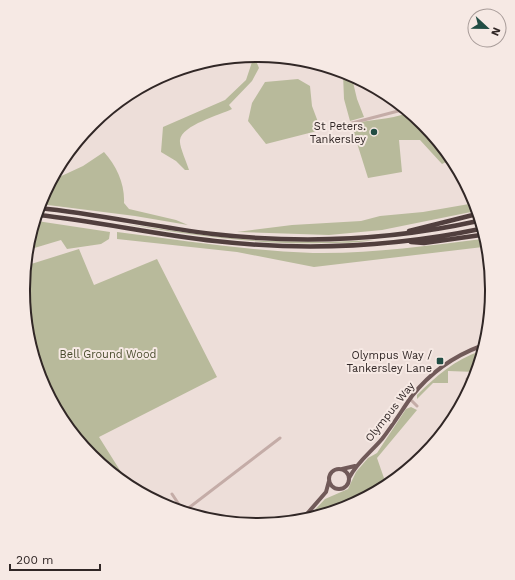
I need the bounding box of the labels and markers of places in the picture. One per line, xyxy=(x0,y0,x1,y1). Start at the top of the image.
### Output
place label: St Peters. Tankersley xyxy=(310,120,366,146)
marker: St Peters. Tankersley xyxy=(369,127,379,137)
place label: Olympus Way / Tankersley Lane xyxy=(346,349,432,375)
marker: Olympus Way / Tankersley Lane xyxy=(435,356,445,366)

